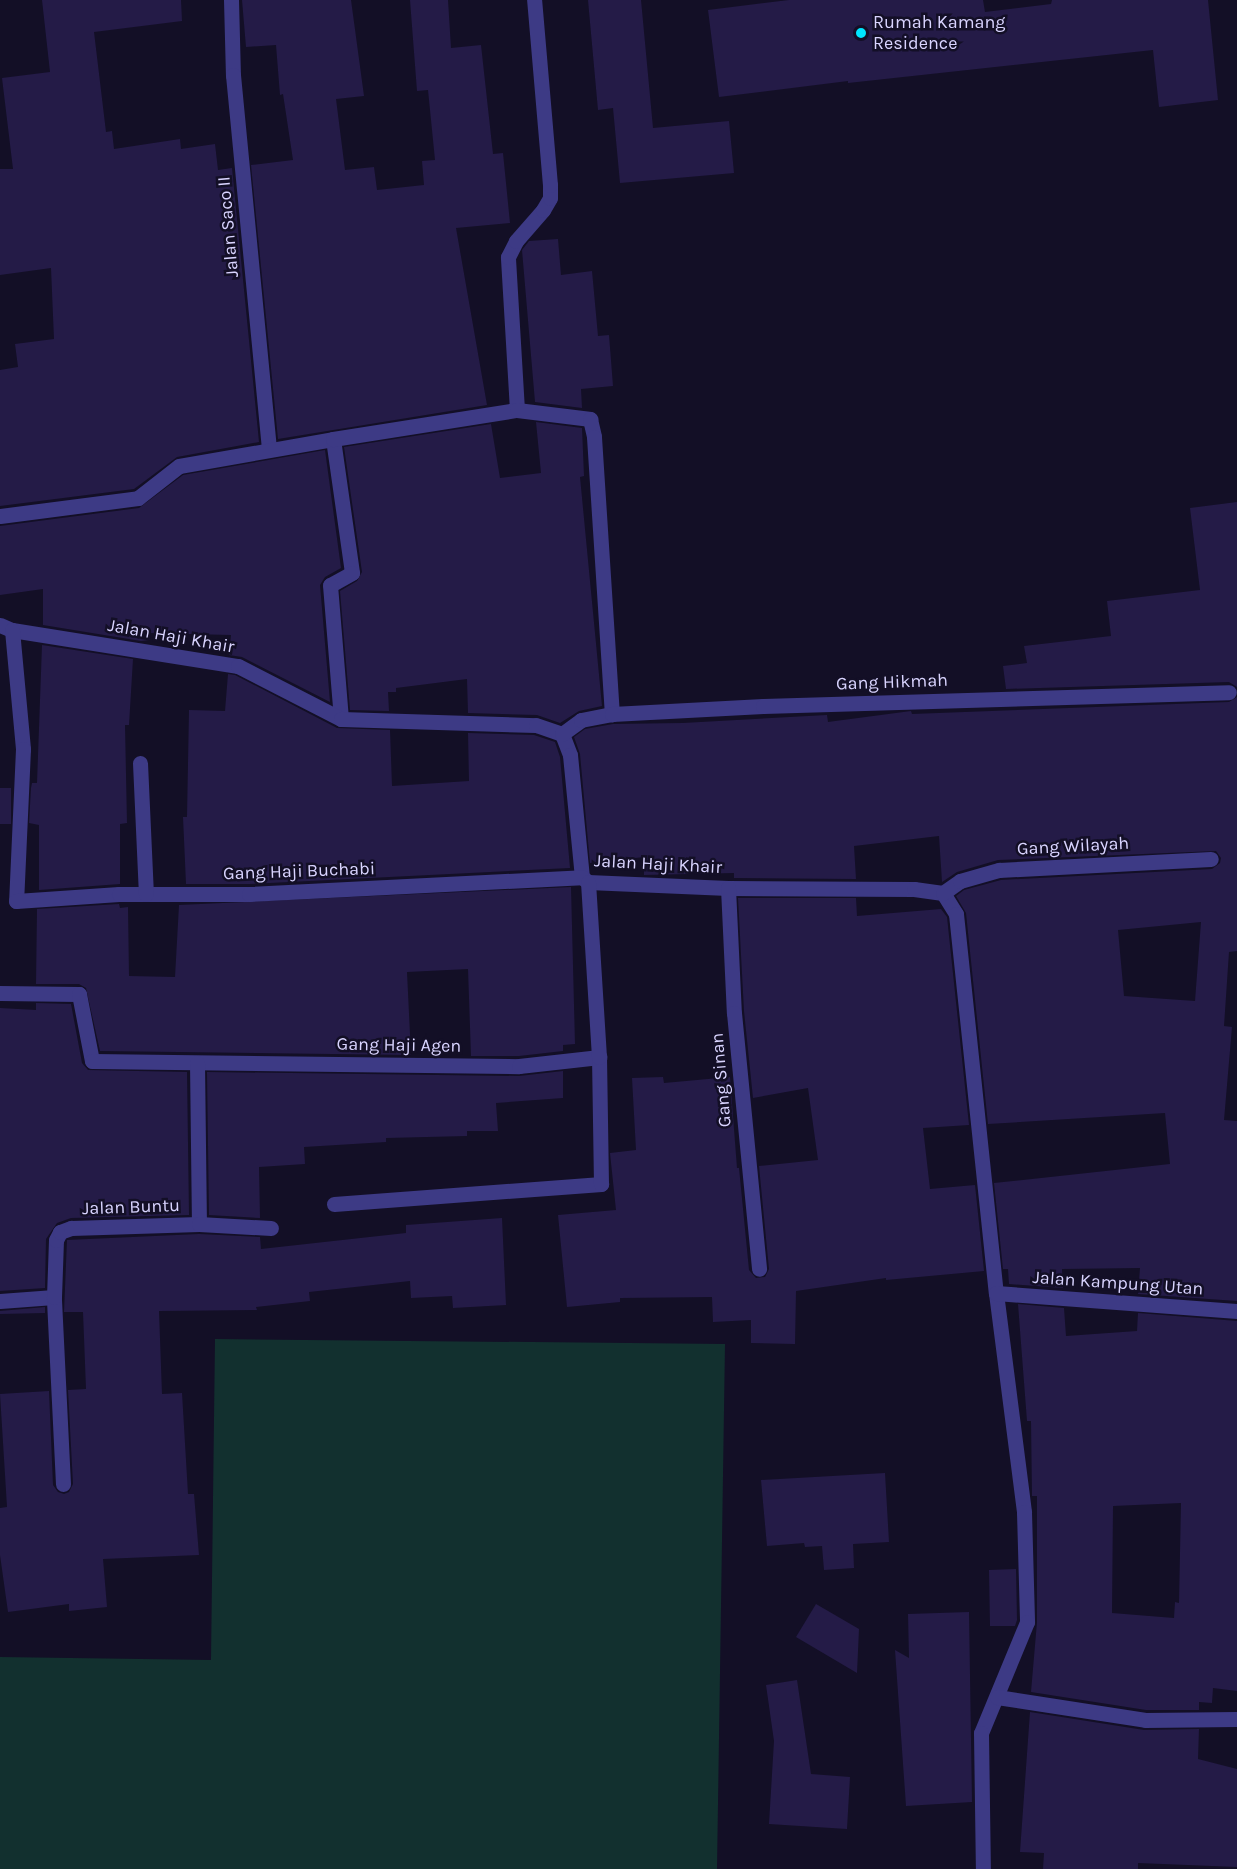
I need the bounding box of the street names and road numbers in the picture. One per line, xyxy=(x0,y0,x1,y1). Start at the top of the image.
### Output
street label: Jalan Saco II xyxy=(213,175,243,279)
street label: Jalan Haji Khair xyxy=(106,614,236,658)
street label: Gang Hikmah xyxy=(836,669,948,695)
street label: Gang Wilayah xyxy=(1016,832,1130,860)
street label: Jalan Haji Khair xyxy=(593,850,723,878)
street label: Gang Haji Buchabi xyxy=(223,858,375,884)
street label: Gang Sinan xyxy=(706,1032,736,1128)
street label: Gang Haji Agen xyxy=(337,1033,461,1057)
street label: Jalan Buntu xyxy=(82,1194,180,1220)
street label: Jalan Kampung Utan xyxy=(1032,1266,1204,1300)

